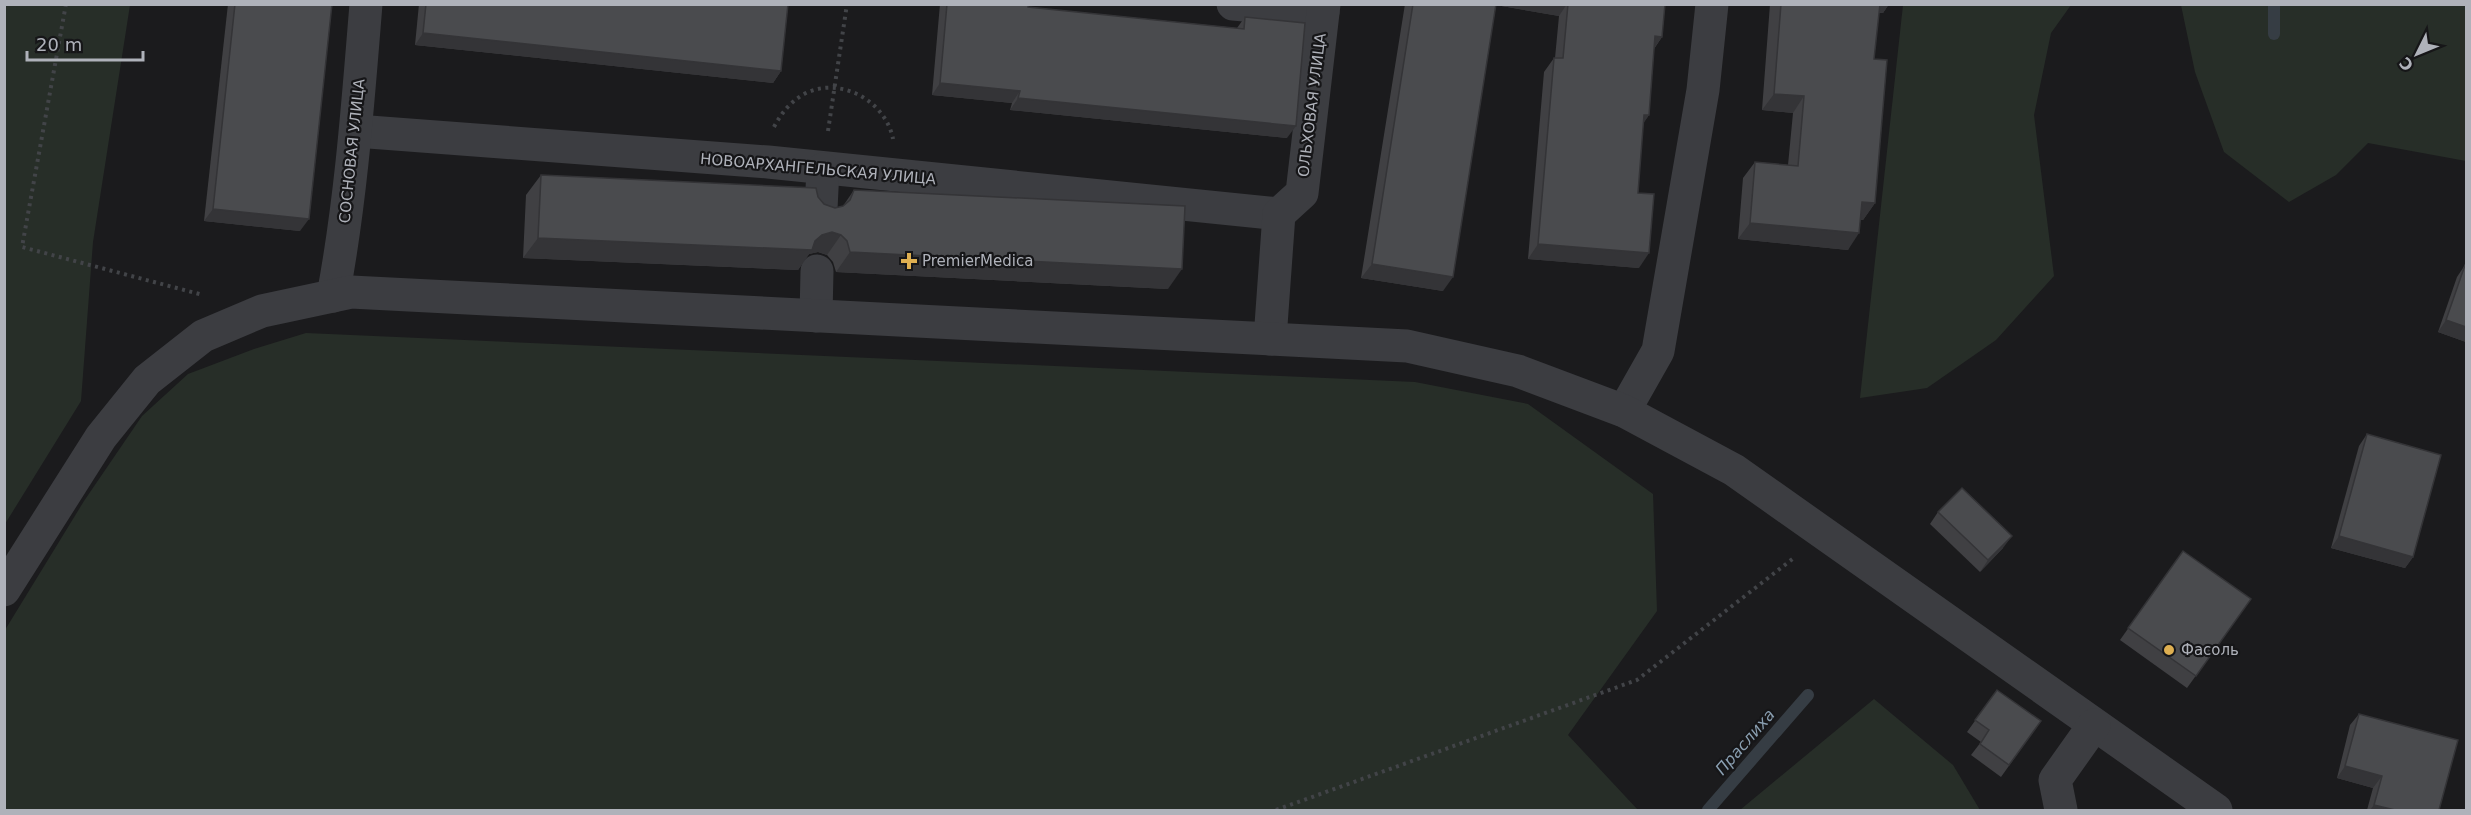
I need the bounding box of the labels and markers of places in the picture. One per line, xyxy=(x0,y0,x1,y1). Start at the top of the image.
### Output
marker: PremierMedica xyxy=(900,252,918,270)
place label: PremierMedica xyxy=(922,252,1033,270)
place label: Фасоль xyxy=(2181,641,2239,659)
marker: Фасоль xyxy=(2162,643,2176,657)

